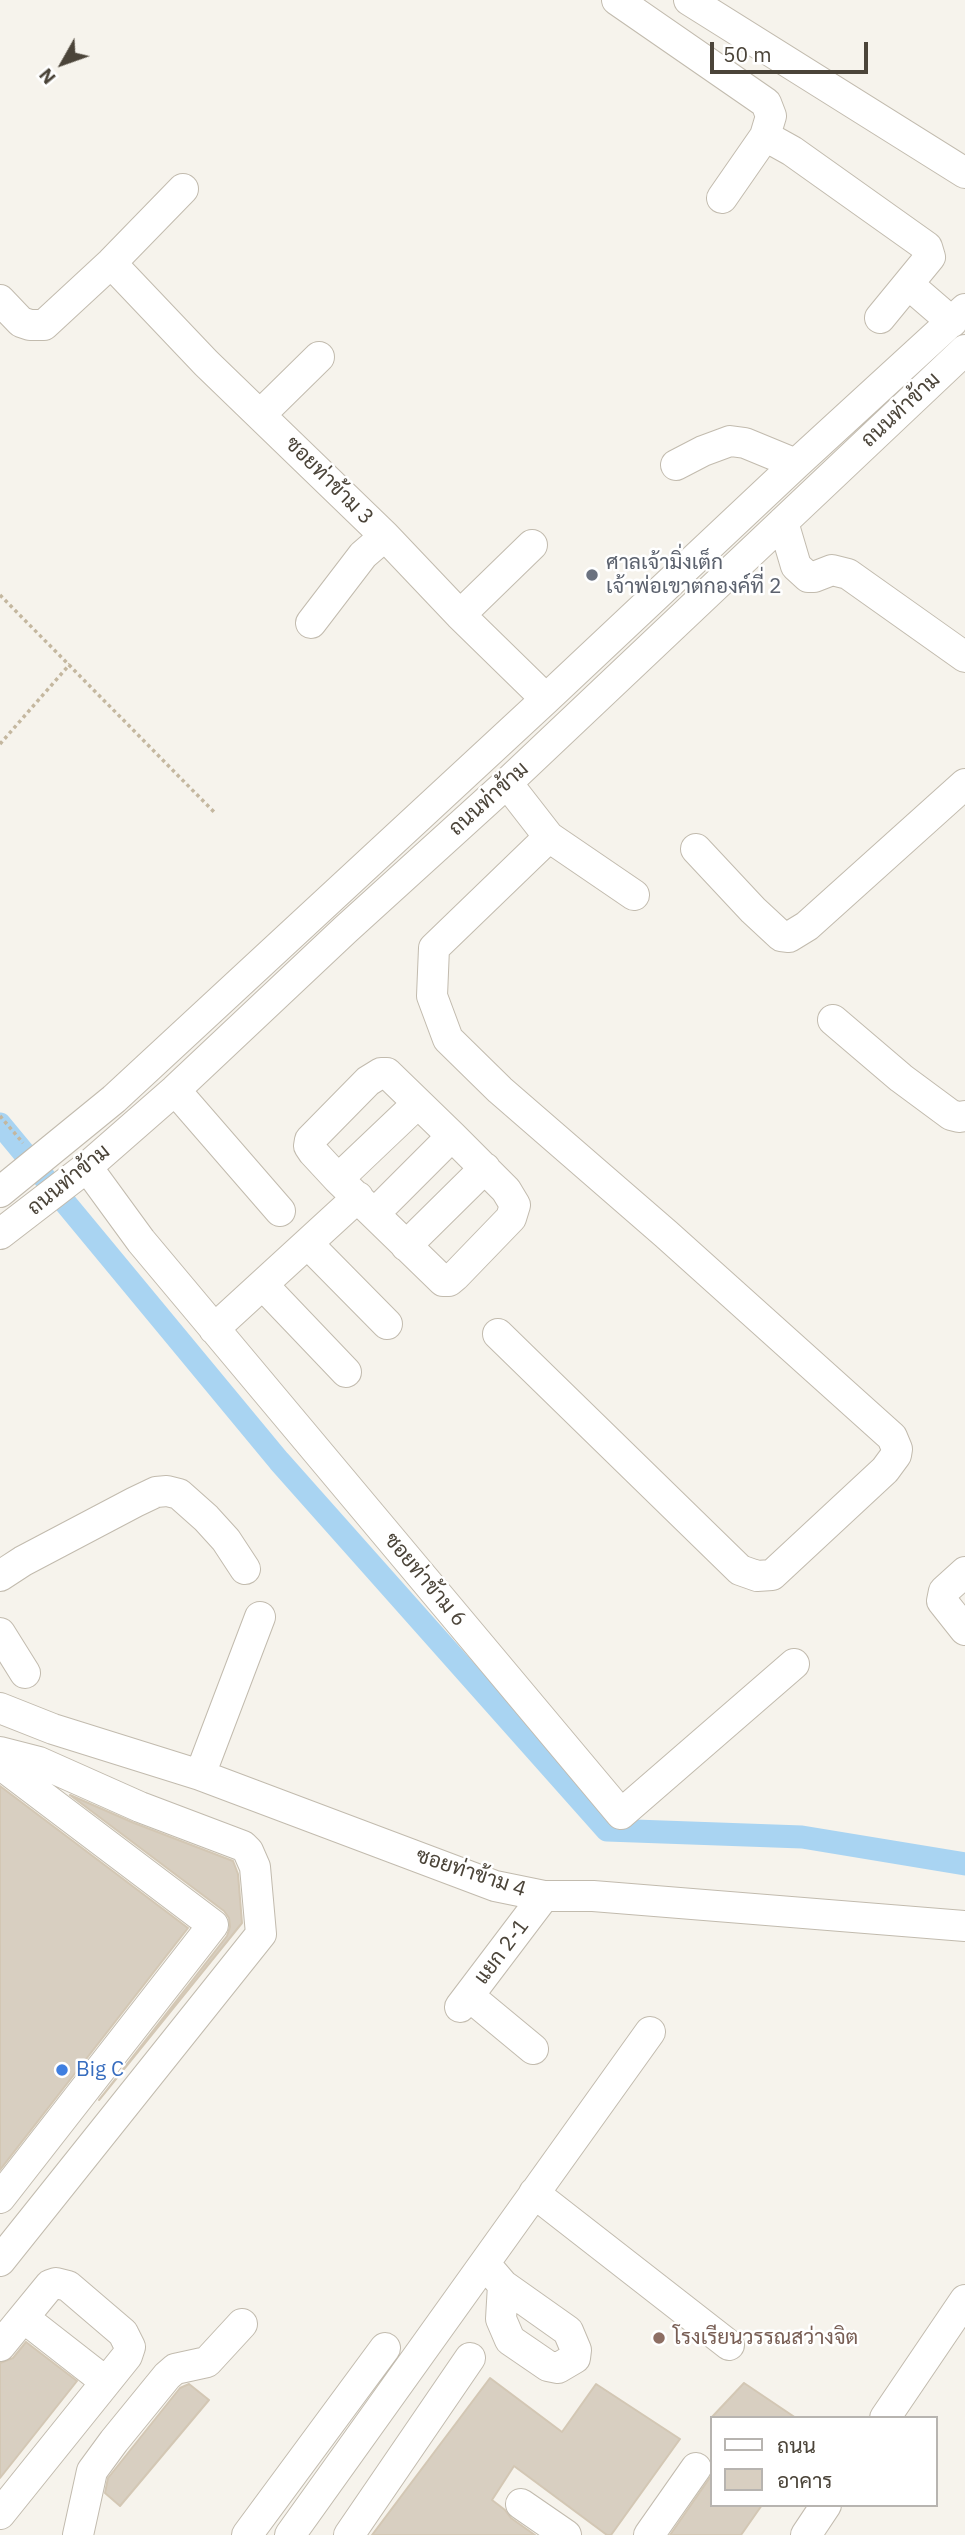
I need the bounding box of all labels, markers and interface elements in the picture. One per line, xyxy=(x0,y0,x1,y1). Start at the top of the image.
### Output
north arrow xyxy=(28,28,98,98)
scale bar xyxy=(713,28,870,72)
text: 50 m xyxy=(723,40,772,68)
text: N xyxy=(33,64,61,89)
street label: ถนนท่าข้าม xyxy=(856,367,946,453)
street label: ซอยท่าข้าม 3 xyxy=(280,432,378,530)
place label: ศาลเจ้ามิ่งเต็ก เจ้าพ่อเขาตกองค์ที่ 2 xyxy=(606,550,782,600)
marker: ศาลเจ้ามิ่งเต็ก เจ้าพ่อเขาตกองค์ที่ 2 xyxy=(584,567,600,583)
street label: ถนนท่าข้าม xyxy=(444,757,534,841)
street label: ถนนท่าข้าม xyxy=(23,1139,115,1221)
street label: ซอยท่าข้าม 6 xyxy=(379,1528,471,1632)
street label: ซอยท่าข้าม 4 xyxy=(413,1843,529,1903)
street label: แยก 2-1 xyxy=(469,1915,535,1989)
place label: Big C xyxy=(76,2057,124,2083)
marker: Big C xyxy=(54,2062,70,2078)
place label: โรงเรียนวรรณสว่างจิต xyxy=(673,2325,858,2351)
marker: โรงเรียนวรรณสว่างจิต xyxy=(651,2330,667,2346)
legend xyxy=(710,2416,937,2507)
text: ถนน xyxy=(777,2431,816,2459)
text: อาคาร xyxy=(777,2466,833,2494)

